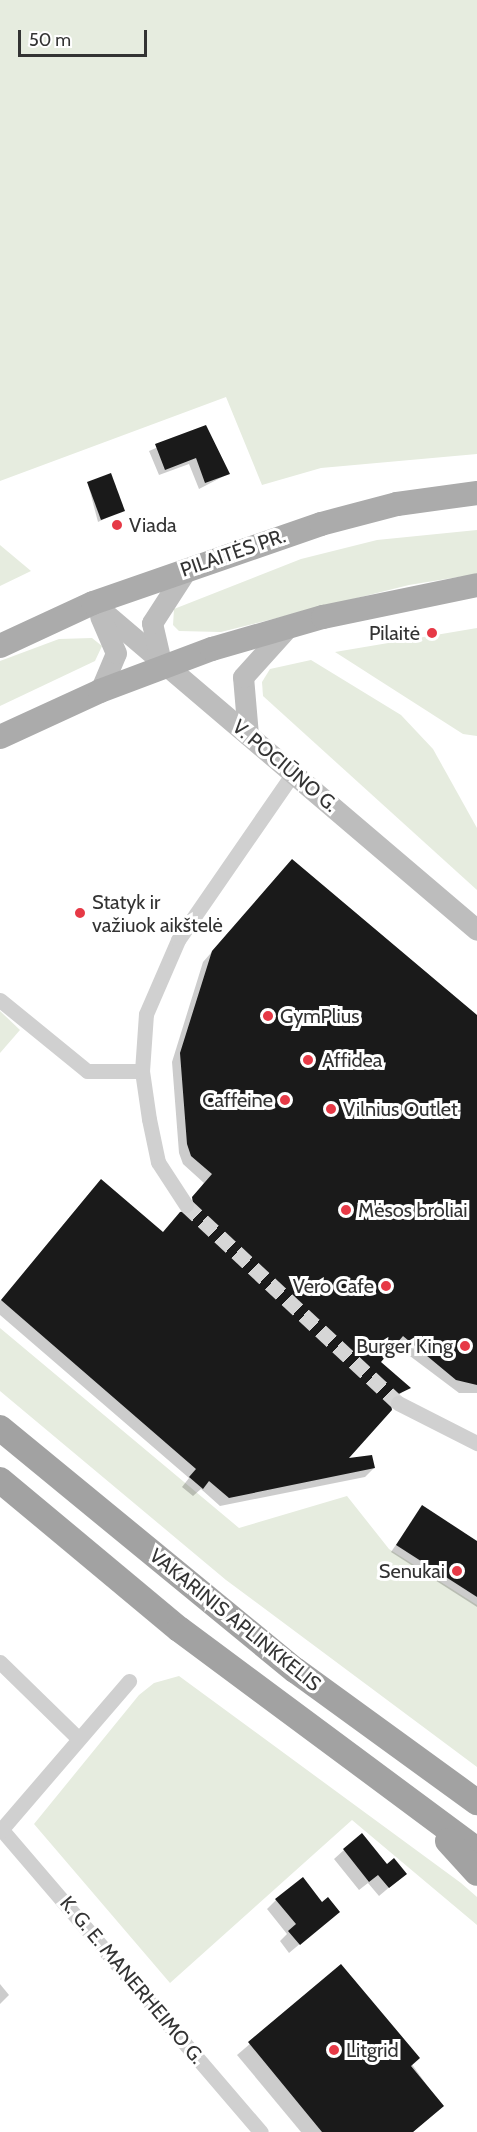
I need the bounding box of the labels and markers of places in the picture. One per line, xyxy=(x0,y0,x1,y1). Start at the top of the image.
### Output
place label: Viada xyxy=(129,513,177,537)
marker: Viada xyxy=(110,518,124,532)
place label: Pilaitė xyxy=(369,621,420,645)
marker: Pilaitė xyxy=(425,626,439,640)
place label: Statyk ir važiuok aikštelė xyxy=(92,890,223,937)
marker: Statyk ir važiuok aikštelė xyxy=(73,906,87,920)
place label: GymPlius xyxy=(280,1004,359,1028)
marker: GymPlius xyxy=(261,1009,275,1023)
place label: Affidea xyxy=(322,1048,382,1072)
marker: Affidea xyxy=(299,1051,317,1069)
place label: Caffeine xyxy=(202,1088,273,1112)
marker: Caffeine xyxy=(278,1093,292,1107)
place label: Vilnius Outlet xyxy=(343,1097,458,1121)
marker: Vilnius Outlet xyxy=(324,1102,338,1116)
place label: Mėsos broliai xyxy=(358,1198,467,1222)
marker: Mėsos broliai xyxy=(339,1203,353,1217)
place label: Vero Cafe xyxy=(293,1274,374,1298)
marker: Vero Cafe xyxy=(379,1279,393,1293)
place label: Burger King xyxy=(356,1334,453,1358)
marker: Burger King xyxy=(458,1339,472,1353)
place label: Senukai xyxy=(379,1559,445,1583)
marker: Senukai xyxy=(450,1564,464,1578)
place label: Litgrid xyxy=(346,2038,399,2062)
marker: Litgrid xyxy=(327,2043,341,2057)

